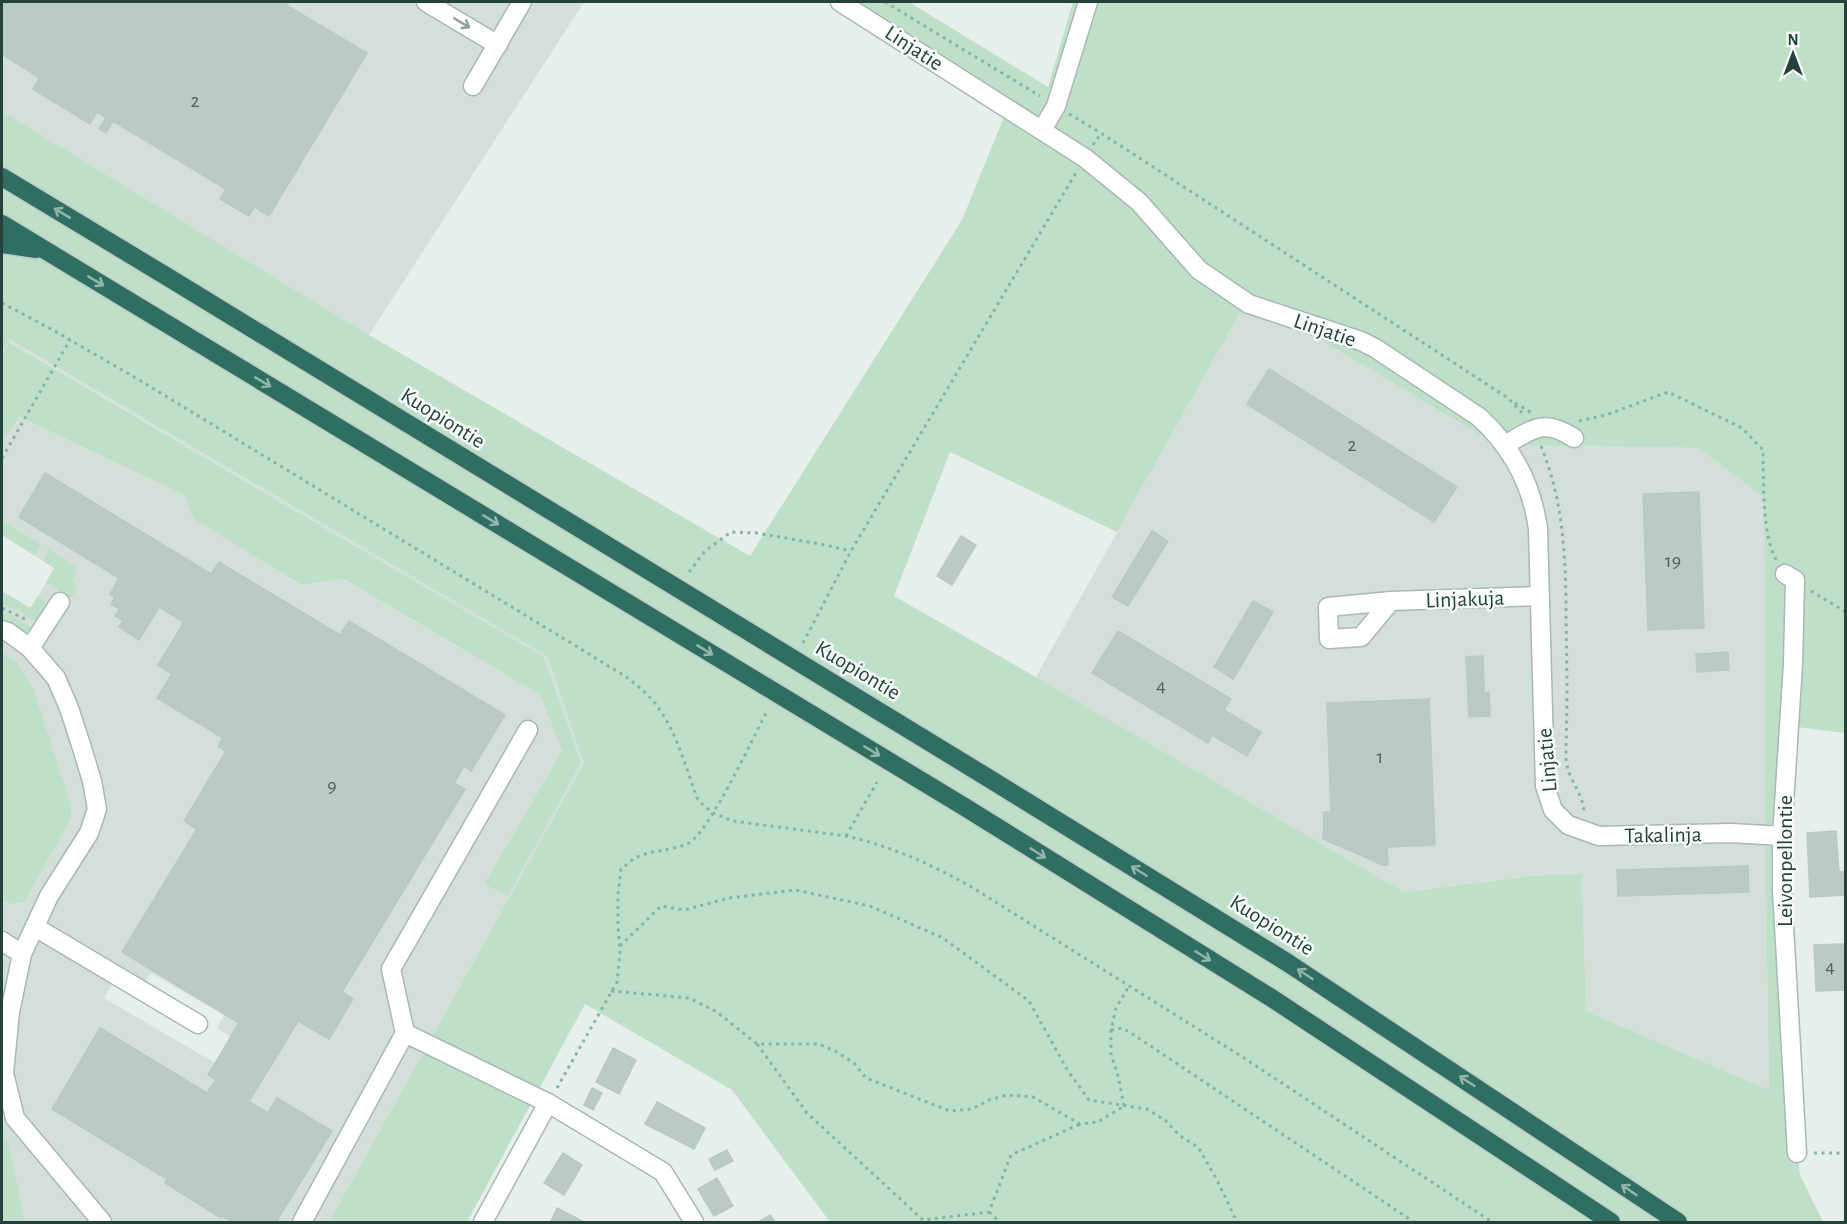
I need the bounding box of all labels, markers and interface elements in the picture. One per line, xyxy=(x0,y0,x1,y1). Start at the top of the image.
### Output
one-way arrow xyxy=(453,17,470,29)
street label: Linjatie xyxy=(881,21,947,75)
north arrow xyxy=(1763,24,1823,84)
text: N xyxy=(1787,32,1799,48)
house number: 2 xyxy=(190,91,200,111)
one-way arrow xyxy=(54,207,71,219)
one-way arrow xyxy=(87,276,104,288)
street label: Linjatie xyxy=(1291,309,1359,351)
one-way arrow xyxy=(254,377,271,389)
street label: Kuopiontie xyxy=(397,384,489,452)
house number: 2 xyxy=(1347,435,1357,455)
one-way arrow xyxy=(482,514,499,526)
house number: 19 xyxy=(1665,551,1681,571)
street label: Linjakuja xyxy=(1425,587,1505,611)
street label: Kuopiontie xyxy=(812,636,904,704)
one-way arrow xyxy=(696,644,713,656)
house number: 4 xyxy=(1156,676,1166,696)
street label: Linjatie xyxy=(1533,727,1561,793)
one-way arrow xyxy=(863,745,880,757)
house number: 1 xyxy=(1377,747,1383,767)
house number: 9 xyxy=(327,776,337,796)
street label: Leivonpellontie xyxy=(1774,795,1796,927)
street label: Takalinja xyxy=(1624,823,1702,847)
one-way arrow xyxy=(1029,847,1046,859)
one-way arrow xyxy=(1131,864,1148,876)
street label: Kuopiontie xyxy=(1226,891,1318,959)
one-way arrow xyxy=(1195,949,1212,962)
house number: 4 xyxy=(1825,957,1835,977)
one-way arrow xyxy=(1297,968,1313,980)
one-way arrow xyxy=(1459,1075,1476,1087)
one-way arrow xyxy=(1622,1184,1638,1196)

